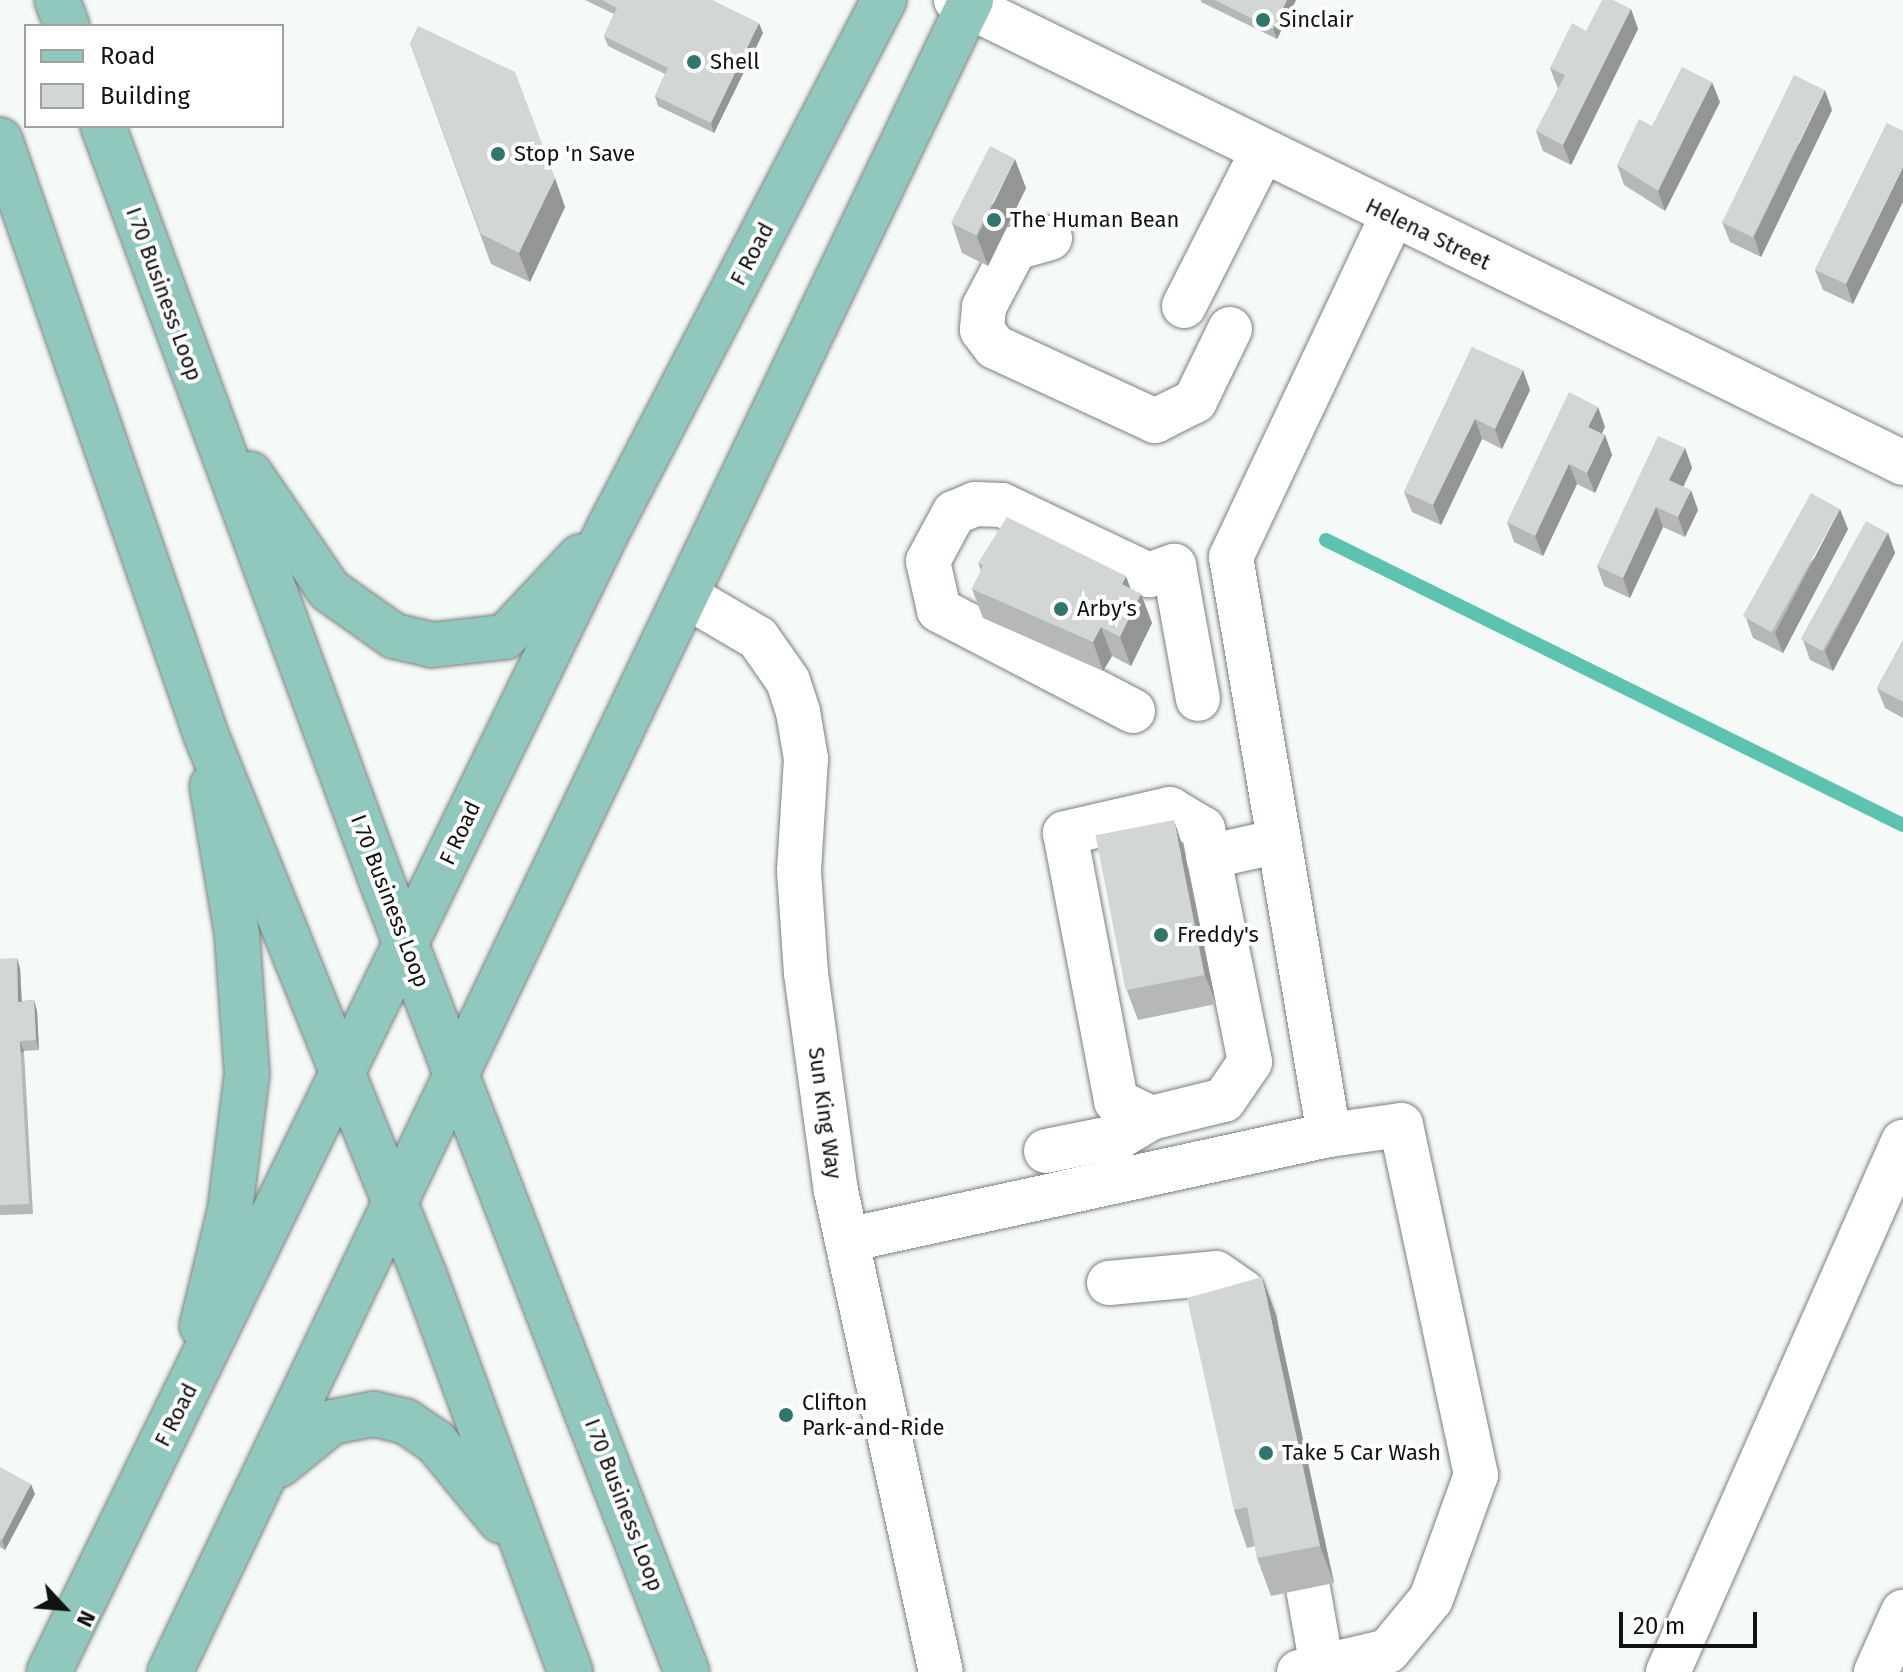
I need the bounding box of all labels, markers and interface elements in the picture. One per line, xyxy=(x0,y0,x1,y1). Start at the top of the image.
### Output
place label: Sinclair xyxy=(1279,7,1354,33)
marker: Sinclair xyxy=(1254,11,1272,29)
legend xyxy=(24,24,284,128)
text: Road xyxy=(100,42,155,70)
place label: Shell xyxy=(710,49,760,75)
marker: Shell xyxy=(685,53,703,71)
text: Building xyxy=(100,82,190,110)
place label: Stop 'n Save xyxy=(514,141,635,167)
marker: Stop 'n Save xyxy=(489,145,507,163)
street label: Helena Street xyxy=(1361,192,1495,276)
street label: I 70 Business Loop xyxy=(120,204,208,384)
place label: The Human Bean xyxy=(1010,207,1179,233)
marker: The Human Bean xyxy=(985,211,1003,229)
street label: F Road xyxy=(725,218,779,290)
place label: Arby's xyxy=(1077,596,1137,622)
marker: Arby's xyxy=(1052,600,1070,618)
street label: F Road xyxy=(434,797,486,869)
street label: I 70 Business Loop xyxy=(345,811,435,991)
place label: Freddy's xyxy=(1177,922,1259,948)
marker: Freddy's xyxy=(1152,926,1170,944)
street label: Sun King Way xyxy=(803,1045,847,1181)
street label: F Road xyxy=(149,1379,203,1451)
place label: Clifton Park-and-Ride xyxy=(802,1389,945,1440)
marker: Clifton Park-and-Ride xyxy=(777,1406,795,1424)
street label: I 70 Business Loop xyxy=(579,1415,669,1595)
place label: Take 5 Car Wash xyxy=(1282,1440,1441,1466)
marker: Take 5 Car Wash xyxy=(1257,1444,1275,1462)
north arrow xyxy=(24,1568,104,1648)
scale bar xyxy=(1623,1596,1761,1646)
text: N xyxy=(71,1606,101,1631)
text: 20 m xyxy=(1633,1612,1685,1640)

